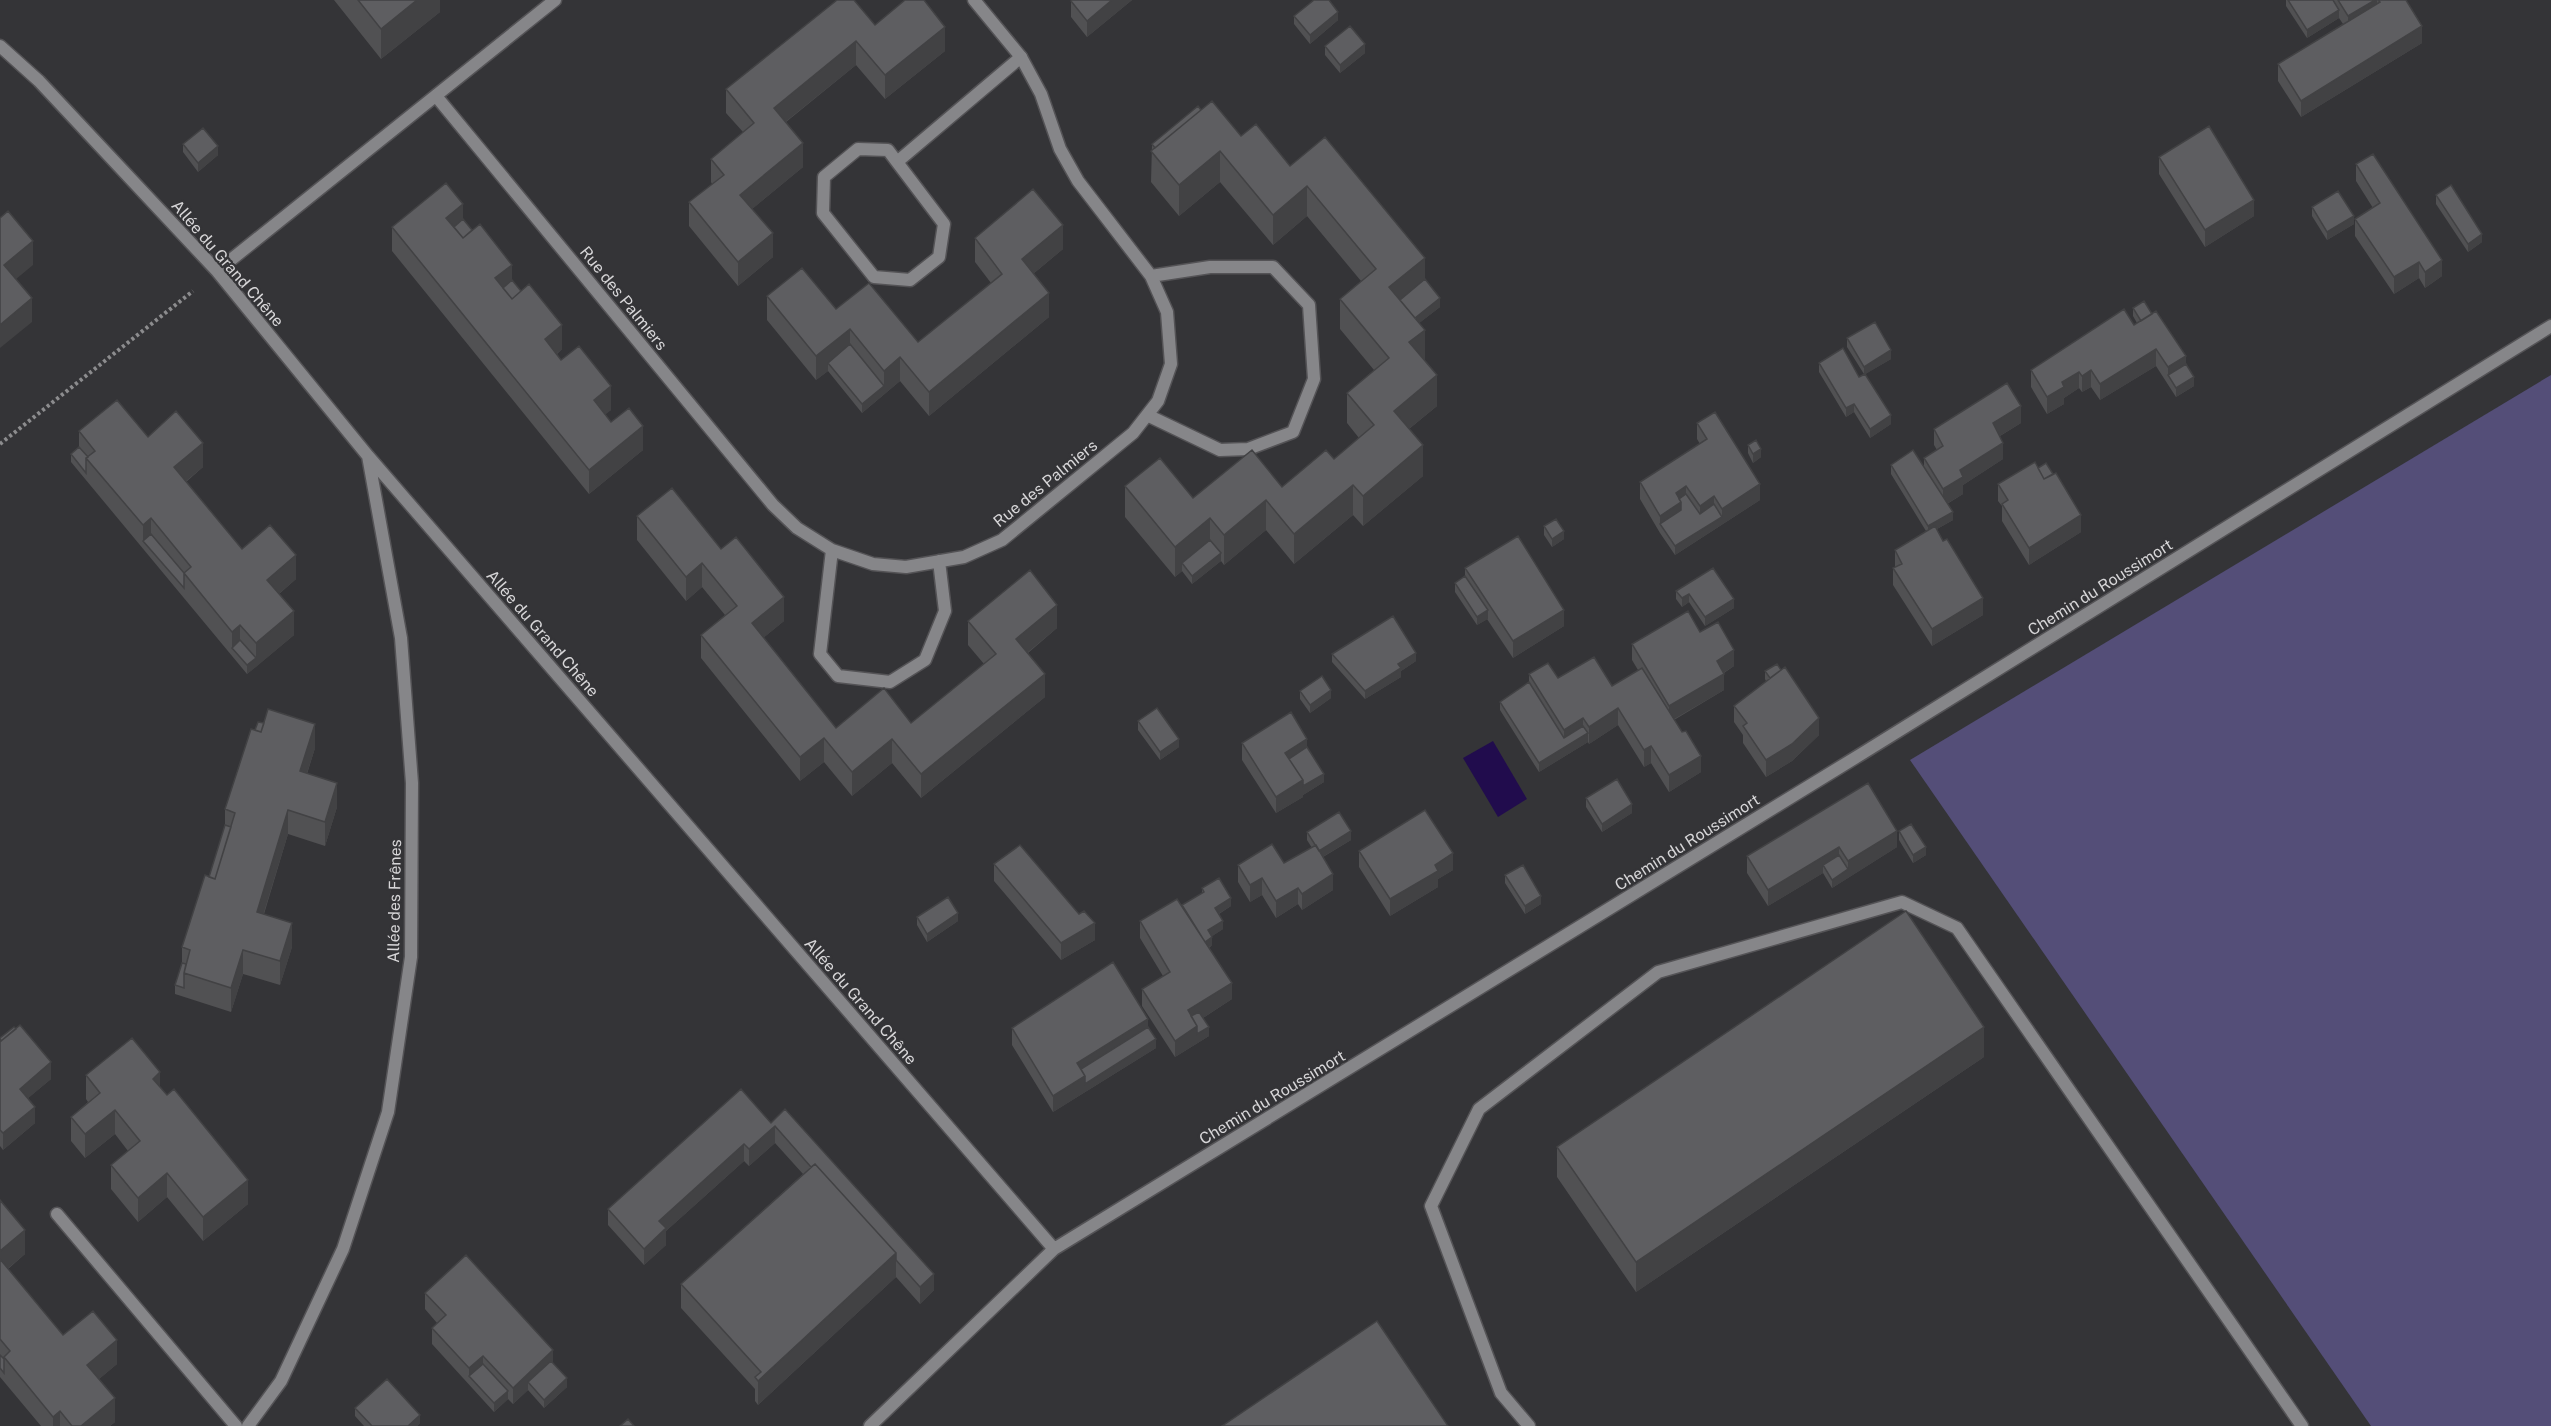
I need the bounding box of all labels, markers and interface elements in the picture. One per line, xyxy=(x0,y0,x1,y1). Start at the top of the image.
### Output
street label: Allée du Grand Chêne xyxy=(167,196,288,331)
street label: Rue des Palmiers xyxy=(576,243,671,354)
street label: Rue des Palmiers xyxy=(990,436,1101,531)
street label: Chemin du Roussimort xyxy=(2024,535,2176,640)
street label: Allée du Grand Chêne xyxy=(482,566,603,701)
street label: Chemin du Roussimort xyxy=(1611,790,1763,895)
street label: Allée des Frênes xyxy=(384,839,405,963)
street label: Allée du Grand Chêne xyxy=(800,934,921,1069)
street label: Chemin du Roussimort xyxy=(1196,1046,1349,1149)

